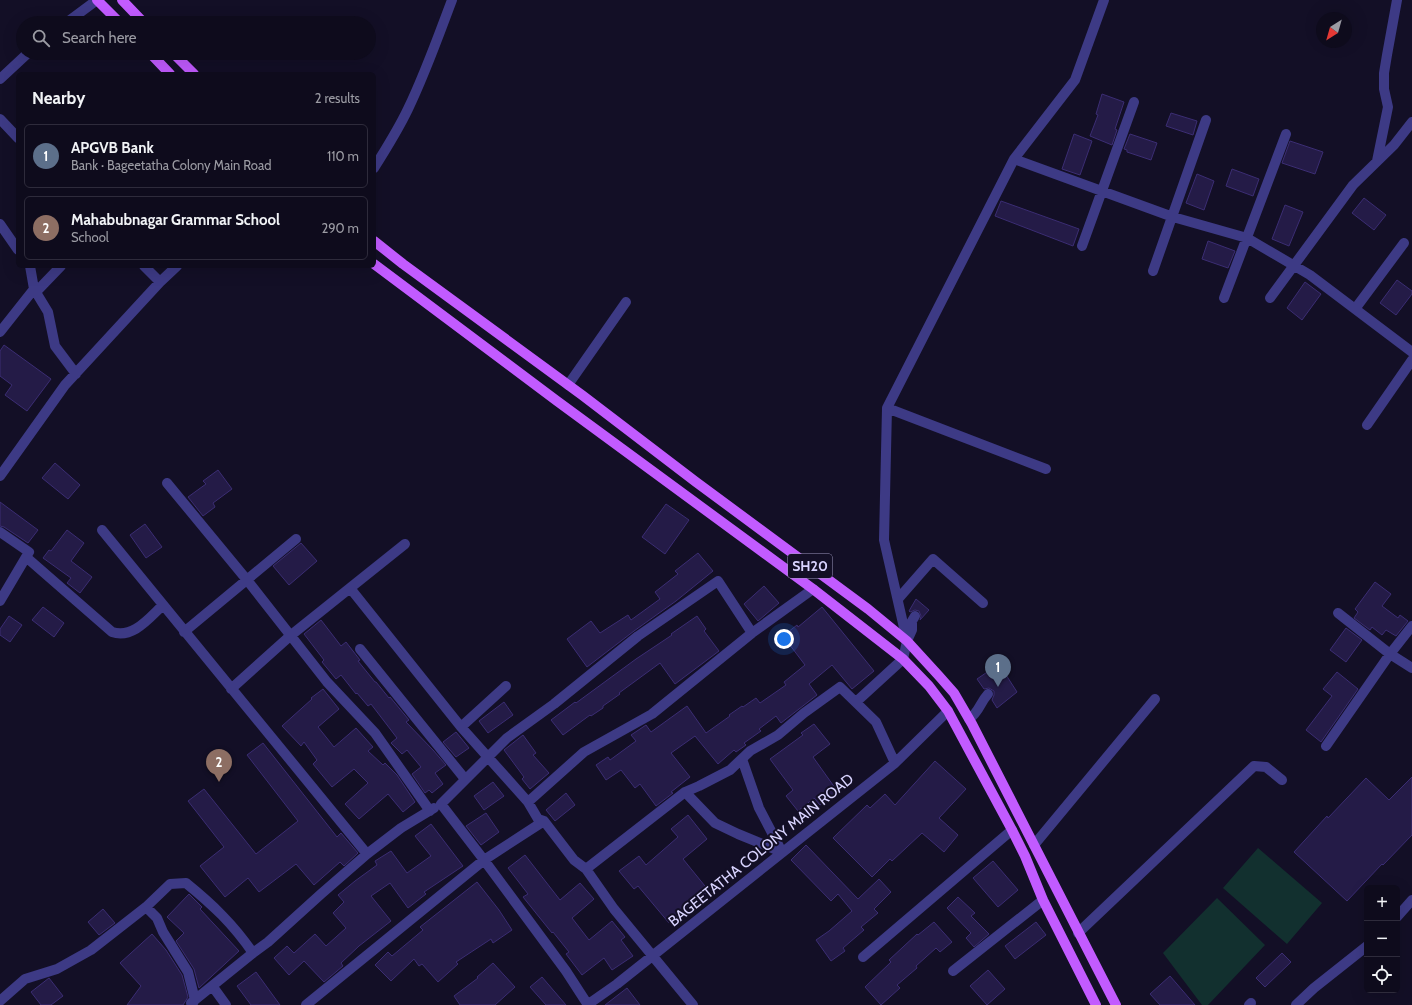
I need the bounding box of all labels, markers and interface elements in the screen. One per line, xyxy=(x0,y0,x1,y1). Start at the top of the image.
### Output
north arrow xyxy=(1316,12,1352,48)
search box xyxy=(16,16,376,60)
icon: search xyxy=(30,27,52,49)
text: Search here xyxy=(62,29,137,47)
text: Nearby xyxy=(32,88,85,108)
text: 2 results xyxy=(315,90,360,106)
text: APGVB Bank xyxy=(71,139,154,157)
text: 1 xyxy=(44,148,48,164)
text: 110 m xyxy=(327,148,359,164)
text: Bank · Bageetatha Colony Main Road xyxy=(71,157,271,173)
text: Mahabubnagar Grammar School xyxy=(71,211,280,229)
text: 2 xyxy=(43,220,49,236)
text: 290 m xyxy=(321,220,359,236)
text: School xyxy=(71,229,109,245)
road number: SH20 xyxy=(788,554,832,578)
your location xyxy=(774,629,794,649)
pin: 1 xyxy=(985,654,1011,687)
pin: 2 xyxy=(206,749,232,782)
street label: BAGEETATHA COLONY MAIN ROAD xyxy=(665,770,857,930)
map controls xyxy=(1364,885,1400,993)
button: + xyxy=(1364,885,1400,921)
button: − xyxy=(1364,921,1400,957)
button: locate xyxy=(1364,957,1400,993)

